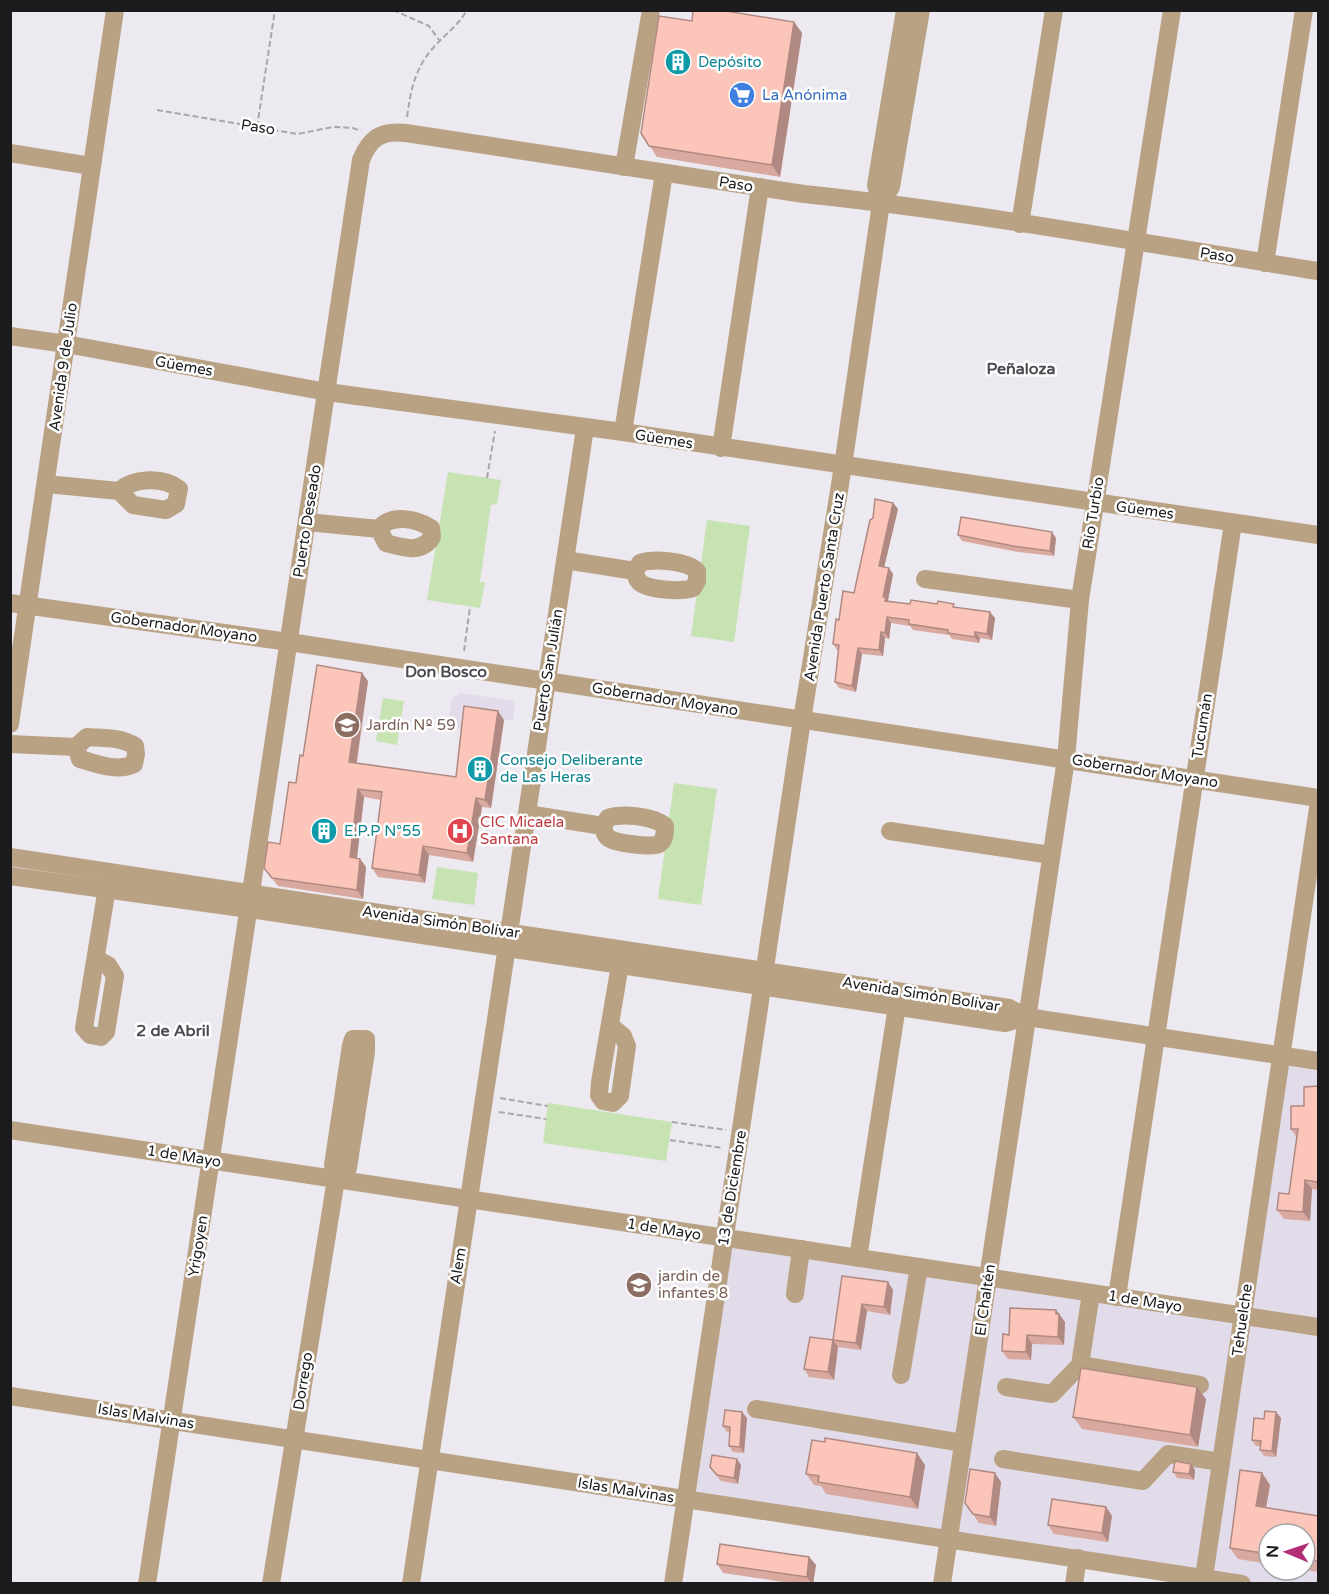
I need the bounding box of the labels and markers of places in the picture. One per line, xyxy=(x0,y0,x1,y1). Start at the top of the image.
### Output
building icon: Depósito xyxy=(663,47,693,77)
place label: Depósito xyxy=(698,53,762,71)
supermarket icon: La Anónima xyxy=(727,80,757,110)
place label: La Anónima xyxy=(762,86,847,104)
school or university icon: Jardín Nº 59 xyxy=(332,710,362,740)
place label: Jardín Nº 59 xyxy=(366,716,456,734)
place label: Consejo Deliberante de Las Heras xyxy=(500,751,643,786)
building icon: Consejo Deliberante de Las Heras xyxy=(465,754,495,784)
place label: CIC Micaela Santana xyxy=(480,813,564,848)
building icon: E.P.P N°55 xyxy=(309,816,339,846)
hospital icon: CIC Micaela Santana xyxy=(445,816,475,846)
place label: E.P.P N°55 xyxy=(344,822,421,840)
place label: jardin de infantes 8 xyxy=(657,1267,728,1302)
school or university icon: jardin de infantes 8 xyxy=(624,1270,654,1300)

